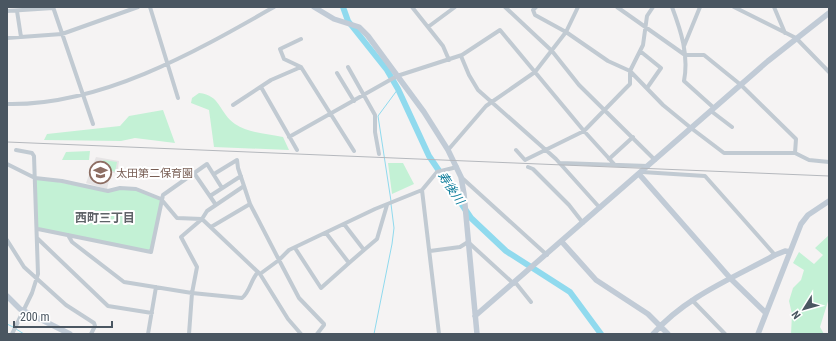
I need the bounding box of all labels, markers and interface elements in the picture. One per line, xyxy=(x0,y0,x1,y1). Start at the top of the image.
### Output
school or university icon: 太田第二保育園 xyxy=(87,160,113,186)
place label: 太田第二保育園 xyxy=(116,167,193,180)
water label: 寿後川 xyxy=(435,169,468,208)
district label: 西町三丁目 xyxy=(75,211,135,225)
north arrow xyxy=(784,289,824,329)
scale bar xyxy=(14,303,112,329)
text: N xyxy=(789,308,804,321)
text: 200 m xyxy=(20,310,50,324)

